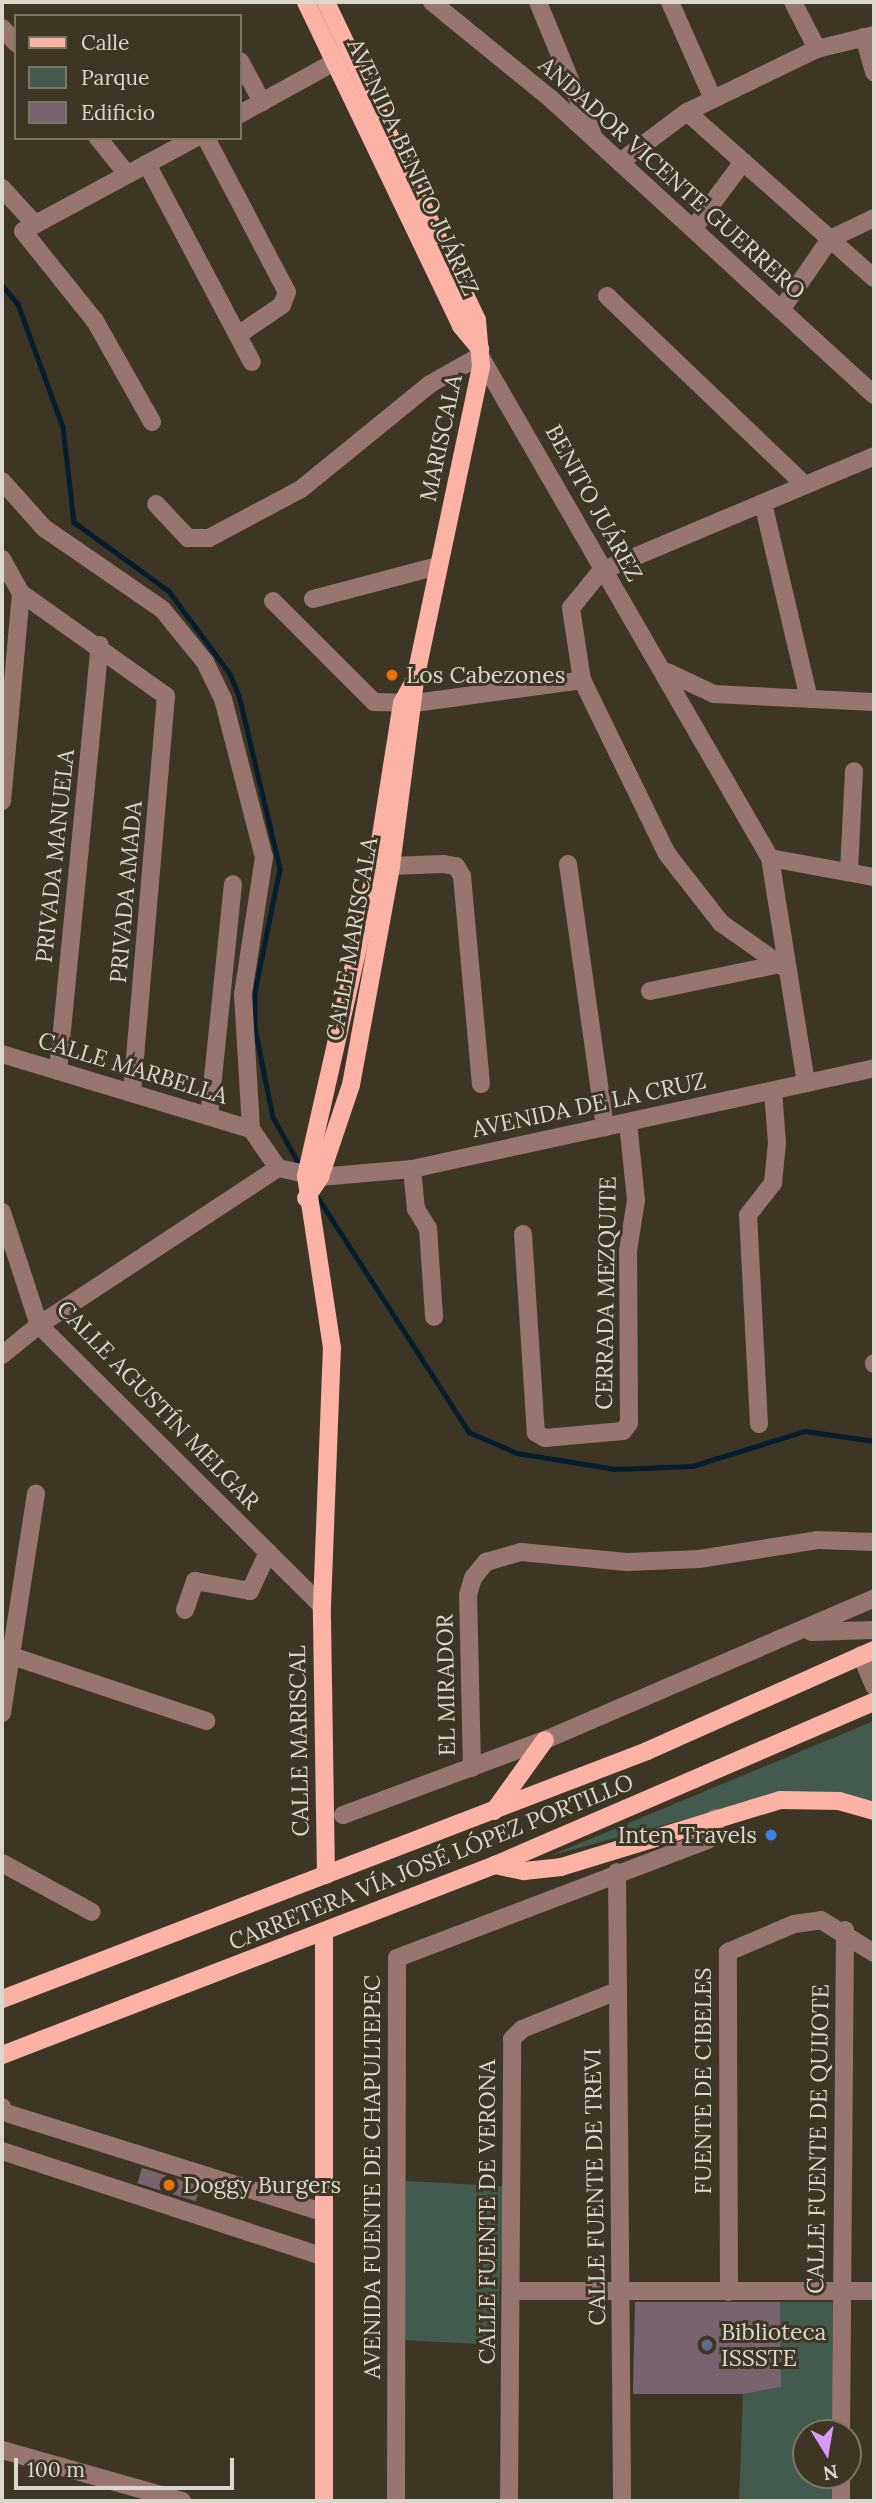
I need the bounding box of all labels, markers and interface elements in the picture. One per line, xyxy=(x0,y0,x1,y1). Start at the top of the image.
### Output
legend xyxy=(14,14,242,140)
text: Calle xyxy=(81,29,129,56)
street label: AVENIDA BENITO JUÁREZ xyxy=(341,34,485,300)
street label: ANDADOR VICENTE GUERRERO xyxy=(533,51,811,305)
text: Parque xyxy=(81,64,149,91)
text: Edificio xyxy=(81,99,155,126)
street label: MARISCALA xyxy=(414,372,468,504)
street label: BENITO JUÁREZ xyxy=(539,420,649,586)
place label: Los Cabezones xyxy=(406,661,565,689)
marker: Los Cabezones xyxy=(384,667,400,683)
street label: PRIVADA MANUELA xyxy=(30,748,80,964)
street label: PRIVADA AMADA xyxy=(104,800,148,984)
street label: CALLE MARISCALA xyxy=(321,835,383,1043)
street label: CALLE MARBELLA xyxy=(35,1026,231,1110)
street label: AVENIDA DE LA CRUZ xyxy=(470,1067,708,1143)
street label: CERRADA MEZQUITE xyxy=(590,1176,622,1410)
street label: CALLE AGUSTÍN MELGAR xyxy=(51,1295,265,1515)
street label: EL MIRADOR xyxy=(431,1614,461,1756)
street label: CALLE MARISCAL xyxy=(284,1645,314,1837)
street label: CARRETERA VÍA JOSÉ LÓPEZ PORTILLO xyxy=(225,1768,637,1956)
place label: Inten Travels xyxy=(618,1821,757,1849)
marker: Inten Travels xyxy=(763,1827,779,1843)
street label: FUENTE DE CIBELES xyxy=(689,1968,717,2194)
street label: AVENIDA FUENTE DE CHAPULTEPEC xyxy=(358,1975,386,2379)
street label: CALLE FUENTE DE QUIJOTE xyxy=(801,1984,835,2294)
street label: CALLE FUENTE DE TREVI xyxy=(579,2048,611,2326)
street label: CALLE FUENTE DE VERONA xyxy=(473,2059,501,2365)
place label: Doggy Burgers xyxy=(183,2171,341,2199)
marker: Doggy Burgers xyxy=(161,2177,177,2193)
place label: Biblioteca ISSSTE xyxy=(721,2318,826,2372)
marker: Biblioteca ISSSTE xyxy=(699,2337,715,2353)
north arrow xyxy=(792,2419,862,2489)
scale bar xyxy=(18,2444,238,2488)
text: 100 m xyxy=(27,2456,85,2483)
text: N xyxy=(821,2459,840,2486)

